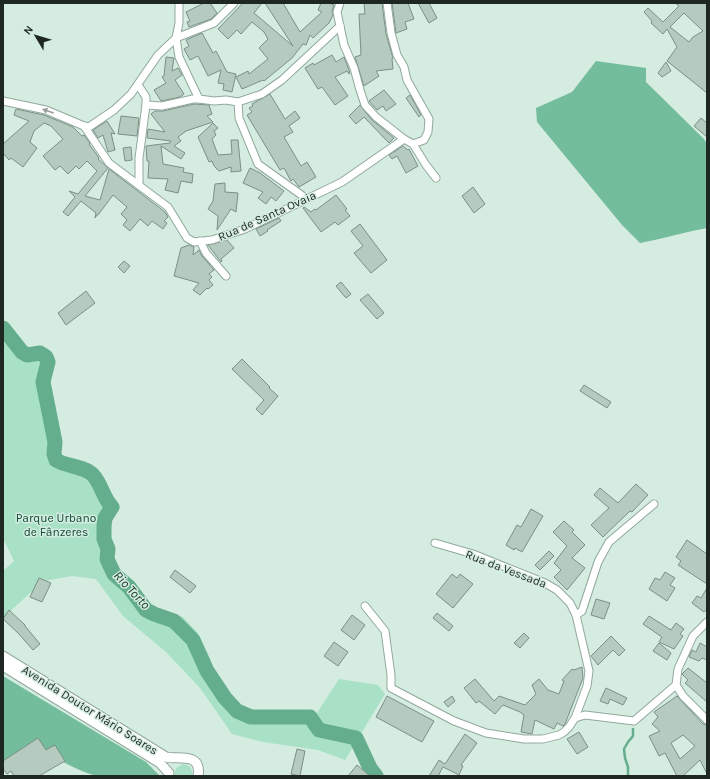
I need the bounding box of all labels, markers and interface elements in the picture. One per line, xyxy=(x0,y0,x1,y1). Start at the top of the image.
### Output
north arrow xyxy=(16,16,56,56)
text: N xyxy=(21,23,36,37)
one-way arrow xyxy=(42,108,54,114)
street label: Rua de Santa Ovaia xyxy=(216,188,318,244)
park label: Parque Urbano de Fânzeres xyxy=(16,511,96,539)
street label: Rua da Vessada xyxy=(463,547,549,591)
water label: Rio Torto xyxy=(111,568,154,613)
street label: Avenida Doutor Mário Soares xyxy=(19,662,161,758)

